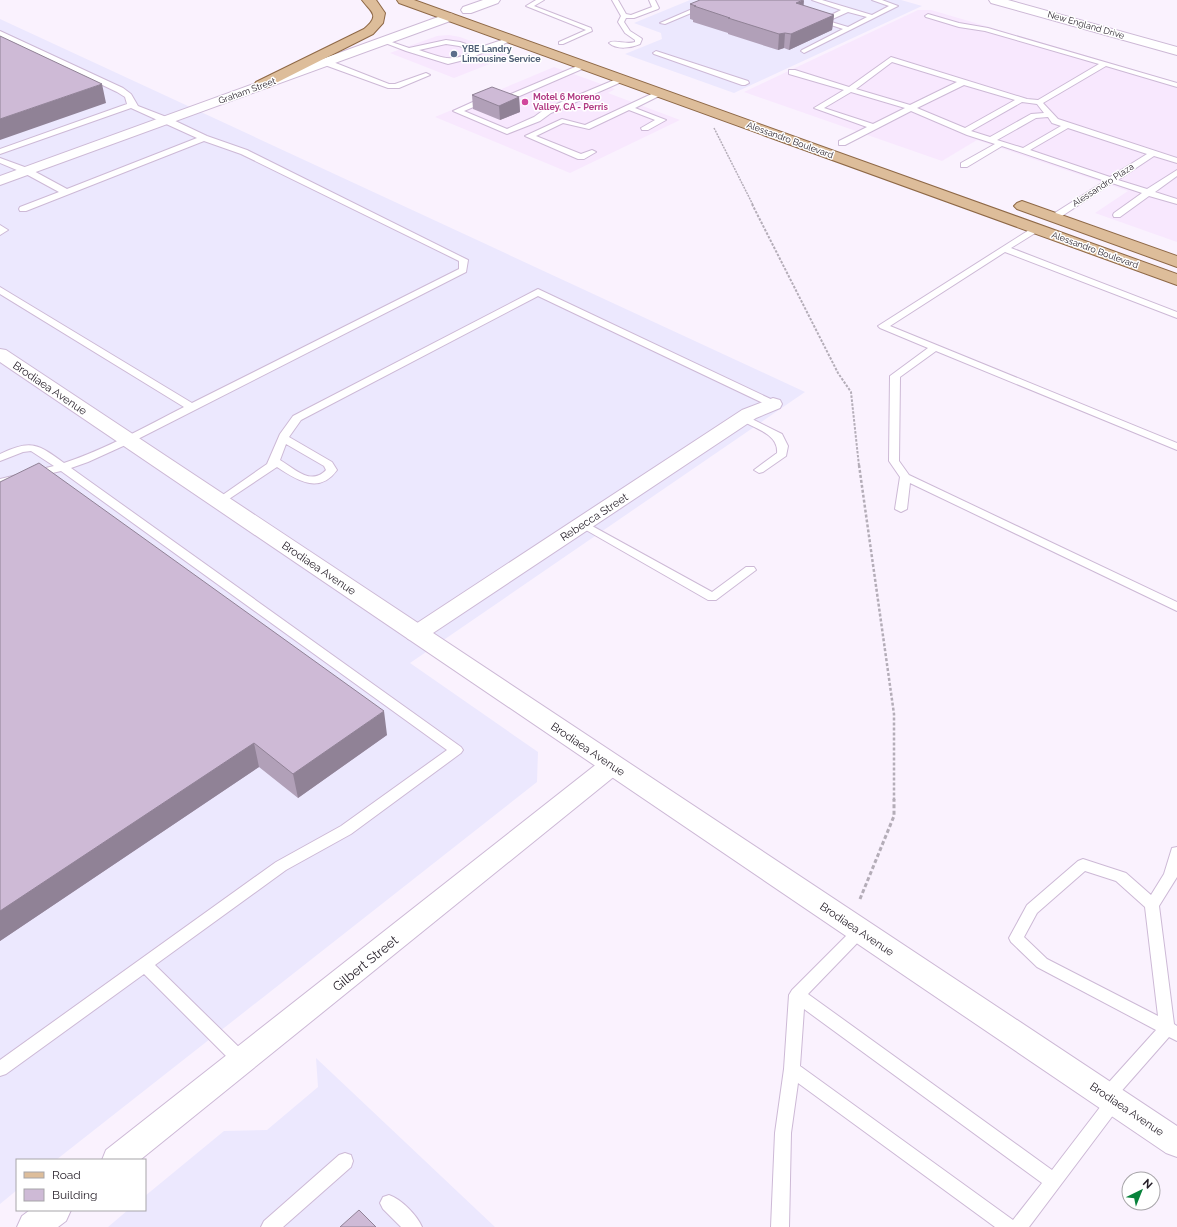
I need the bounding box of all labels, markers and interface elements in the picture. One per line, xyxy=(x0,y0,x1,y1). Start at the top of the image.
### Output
street label: New England Drive xyxy=(1046,9,1126,41)
place label: YBE Landry Limousine Service xyxy=(462,44,541,64)
marker: YBE Landry Limousine Service xyxy=(449,49,459,59)
street label: Graham Street xyxy=(217,76,277,106)
place label: Motel 6 Moreno Valley, CA - Perris xyxy=(533,92,608,112)
marker: Motel 6 Moreno Valley, CA - Perris xyxy=(520,97,530,107)
street label: Alessandro Boulevard xyxy=(745,120,835,160)
street label: Alessandro Plaza xyxy=(1070,161,1136,209)
street label: Alessandro Boulevard xyxy=(1050,230,1140,270)
street label: Brodiaea Avenue xyxy=(10,359,90,418)
street label: Rebecca Street xyxy=(558,491,631,544)
street label: Brodiaea Avenue xyxy=(279,539,359,598)
street label: Brodiaea Avenue xyxy=(548,720,628,779)
street label: Brodiaea Avenue xyxy=(817,900,897,959)
street label: Gilbert Street xyxy=(330,932,401,994)
street label: Brodiaea Avenue xyxy=(1087,1080,1167,1139)
legend xyxy=(16,1159,146,1211)
text: Road xyxy=(52,1168,81,1182)
north arrow xyxy=(1121,1171,1161,1211)
text: N xyxy=(1140,1176,1155,1192)
text: Building xyxy=(52,1188,98,1202)

